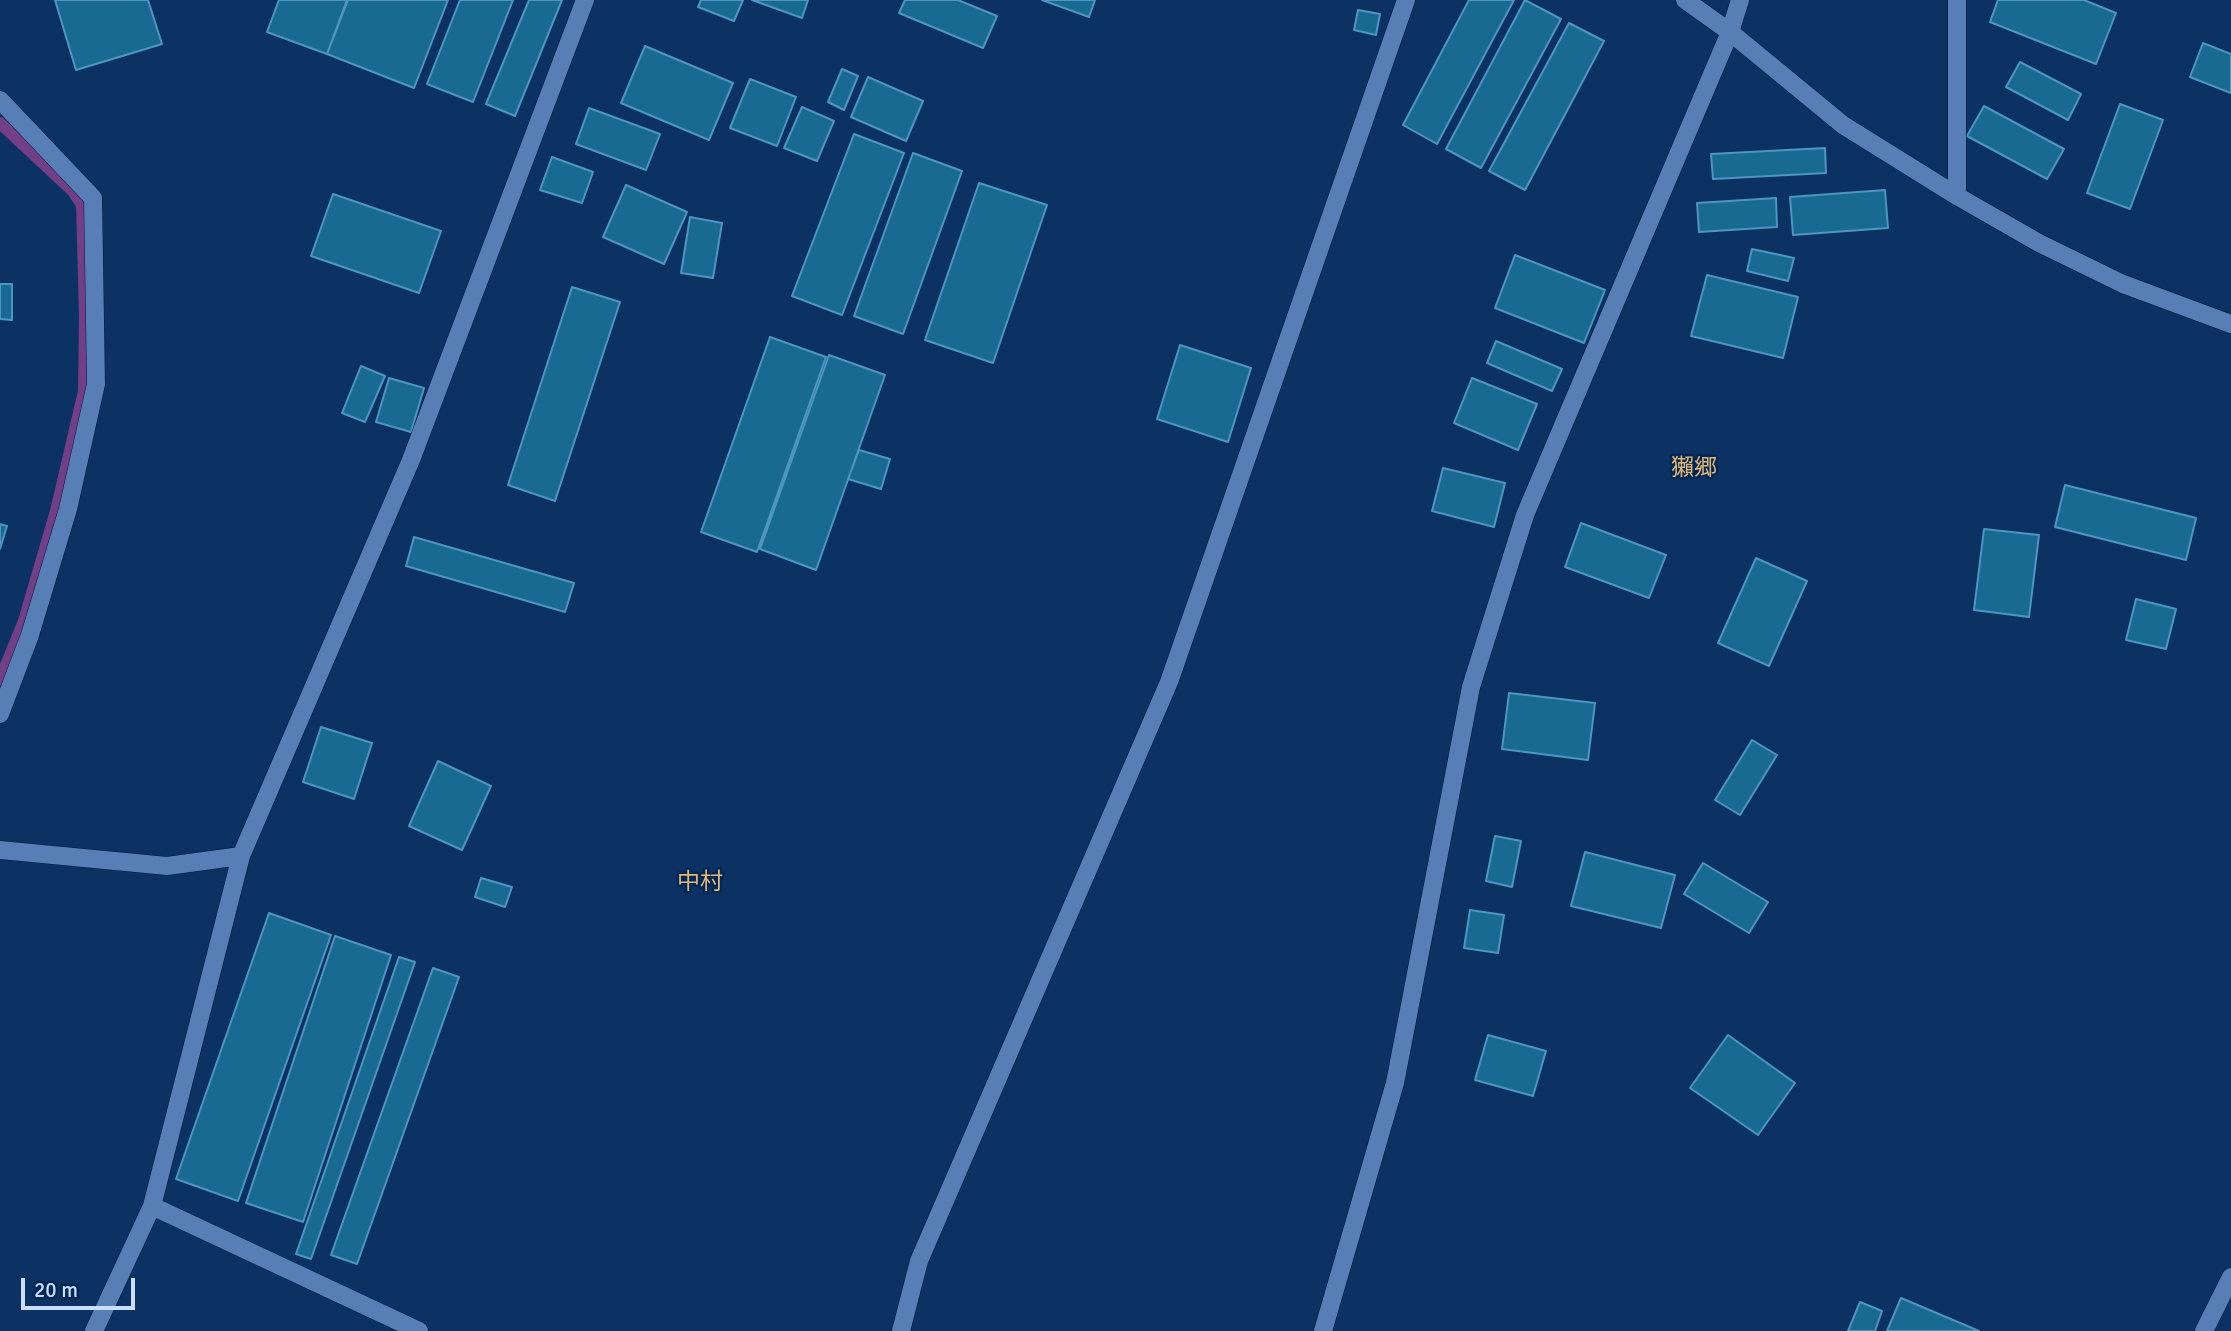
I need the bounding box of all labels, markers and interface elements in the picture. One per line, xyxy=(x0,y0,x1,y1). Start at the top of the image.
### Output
district label: 獺郷 xyxy=(1671,455,1717,483)
district label: 中村 xyxy=(677,869,723,897)
scale bar xyxy=(24,1264,138,1308)
text: 20 m xyxy=(34,1277,78,1303)

